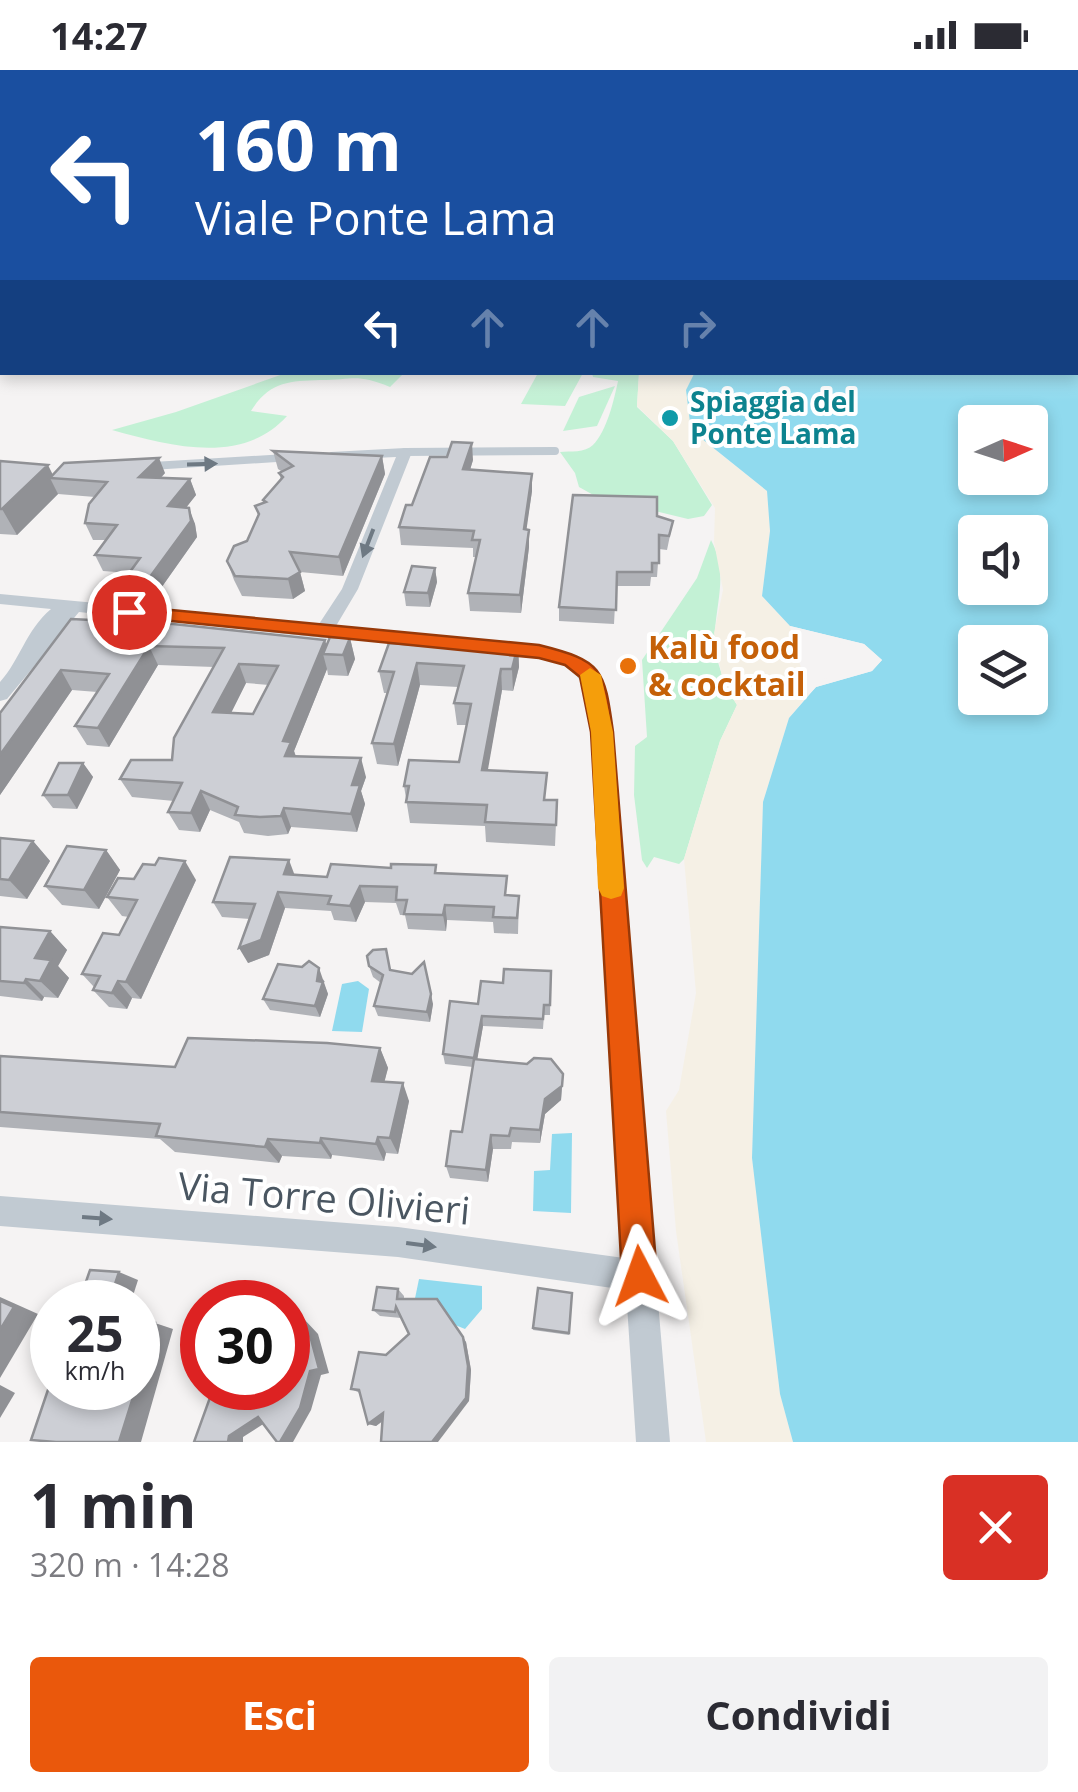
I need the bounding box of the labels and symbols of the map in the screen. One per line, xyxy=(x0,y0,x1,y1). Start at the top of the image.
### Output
place label: Spiaggia del Ponte Lama xyxy=(690,382,856,452)
north arrow xyxy=(958,405,1048,495)
marker: Spiaggia del Ponte Lama xyxy=(659,407,681,429)
one-way arrow xyxy=(186,455,218,471)
one-way arrow xyxy=(359,528,375,558)
pin xyxy=(87,570,172,655)
place label: Kalù food & cocktail xyxy=(648,625,806,705)
marker: Kalù food & cocktail xyxy=(617,655,639,677)
street label: Via Torre Olivieri xyxy=(176,1158,472,1236)
one-way arrow xyxy=(82,1211,114,1227)
position arrow xyxy=(588,1224,692,1328)
one-way arrow xyxy=(406,1237,437,1253)
speed limit sign: 30 xyxy=(180,1280,310,1410)

